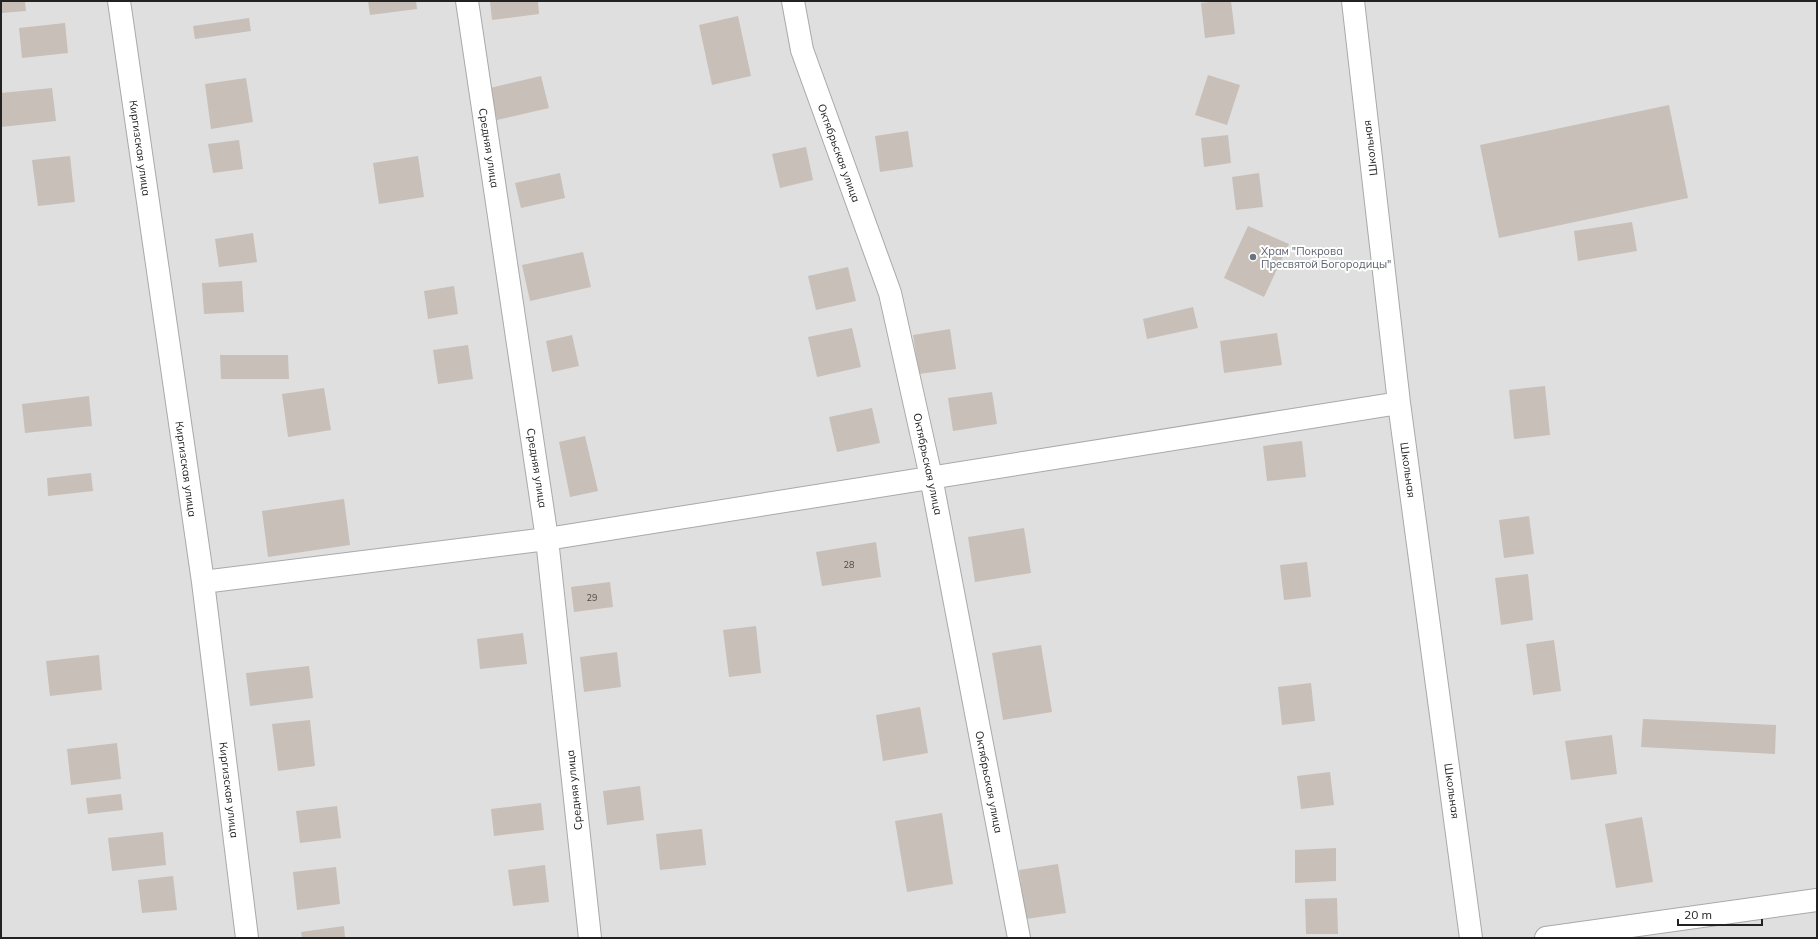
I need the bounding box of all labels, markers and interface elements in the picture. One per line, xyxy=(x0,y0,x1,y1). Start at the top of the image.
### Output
street label: Киргизская улица xyxy=(126,99,154,197)
street label: Октябрьская улица xyxy=(815,102,863,204)
street label: Средняя улица xyxy=(476,107,502,189)
street label: Школьная xyxy=(1360,119,1380,177)
place label: Храм "Покрова Пресвятой Богородицы" xyxy=(1261,244,1391,271)
marker: Храм "Покрова Пресвятой Богородицы" xyxy=(1248,252,1258,262)
street label: Октябрьская улица xyxy=(910,412,946,516)
street label: Киргизская улица xyxy=(172,420,200,518)
street label: Средняя улица xyxy=(524,427,550,509)
street label: Школьная xyxy=(1397,441,1419,499)
house number: 28 xyxy=(844,559,854,570)
house number: 29 xyxy=(587,592,597,603)
street label: Октябрьская улица xyxy=(972,730,1006,834)
street label: Киргизская улица xyxy=(216,741,242,839)
street label: Средняя улица xyxy=(563,749,585,831)
street label: Школьная xyxy=(1441,762,1463,820)
scale bar xyxy=(1678,901,1762,927)
text: 20 m xyxy=(1684,907,1712,922)

